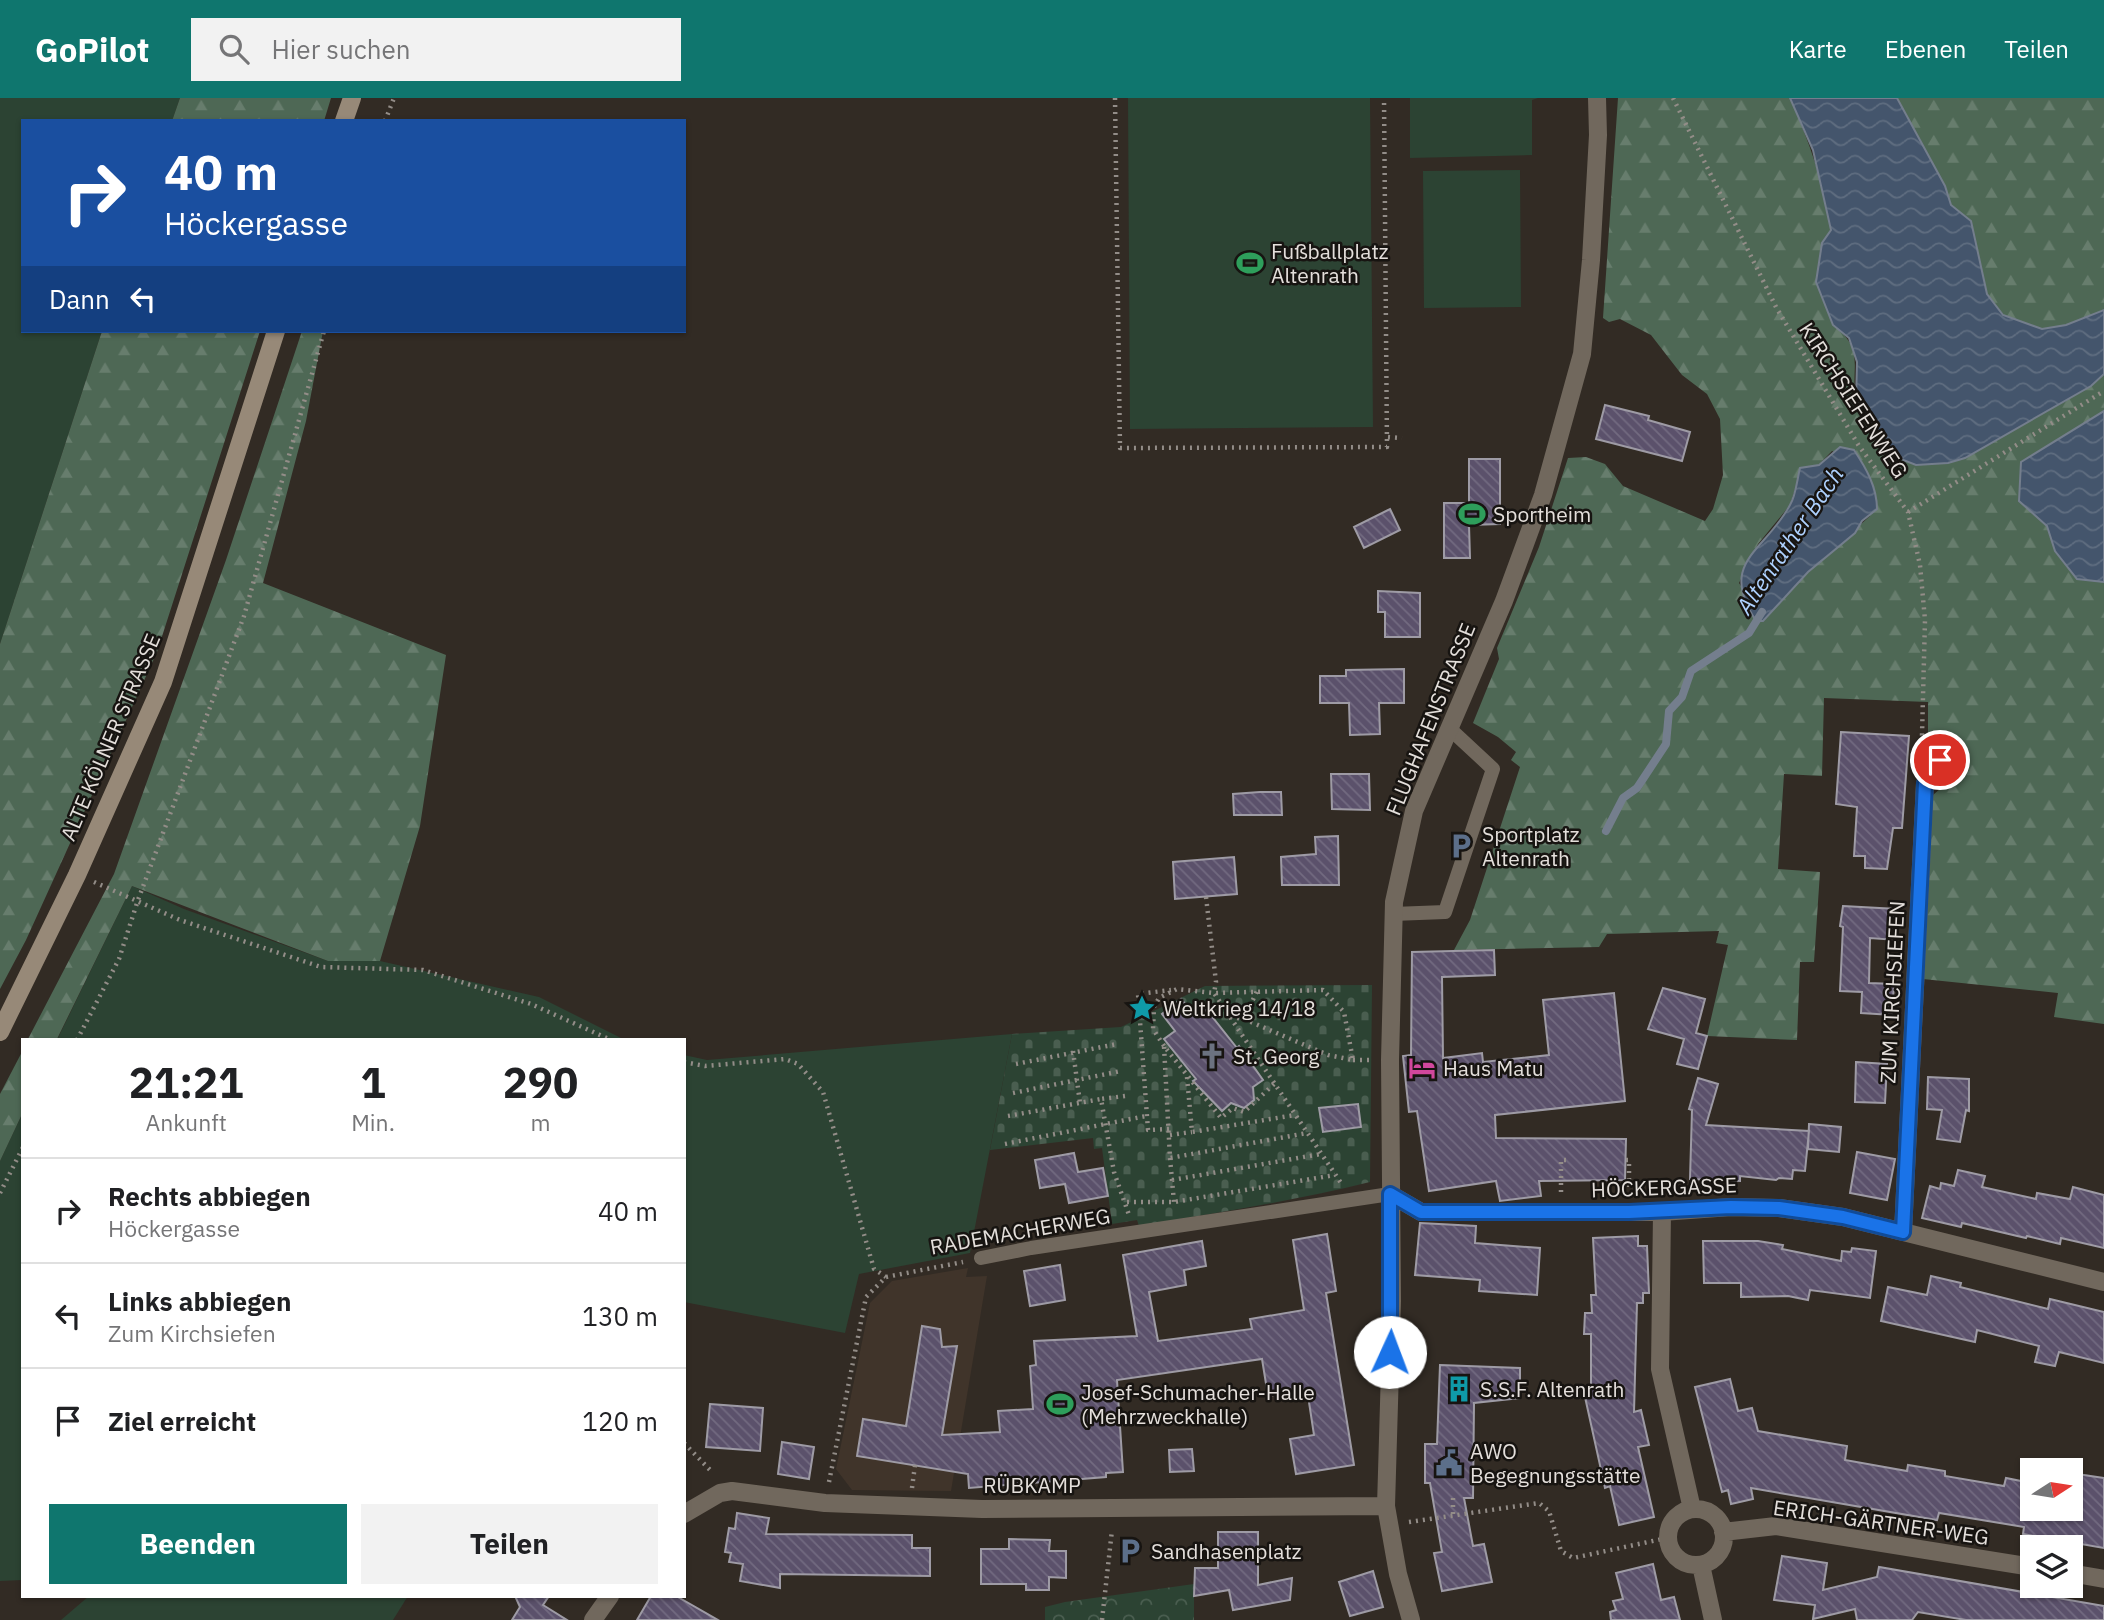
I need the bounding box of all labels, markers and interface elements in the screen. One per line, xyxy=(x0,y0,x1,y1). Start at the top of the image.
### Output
search box xyxy=(191,18,681,81)
text: GoPilot xyxy=(35,28,149,71)
icon: search xyxy=(215,30,253,68)
text: Hier suchen xyxy=(271,32,411,66)
text: Karte xyxy=(1789,33,1847,65)
text: Ebenen xyxy=(1885,33,1966,65)
text: Teilen xyxy=(2004,33,2069,65)
text: 40 m xyxy=(164,140,278,203)
icon: right xyxy=(49,147,140,238)
text: Höckergasse xyxy=(164,202,348,244)
place label: Fußballplatz Altenrath xyxy=(1271,237,1389,289)
sports icon: Fußballplatz Altenrath xyxy=(1235,248,1265,278)
icon: left xyxy=(124,280,162,318)
text: Dann xyxy=(49,282,110,316)
street label: KIRCHSIEFENWEG xyxy=(1793,317,1915,483)
water label: Altenrather Bach xyxy=(1728,460,1849,620)
sports icon: Sportheim xyxy=(1457,499,1487,529)
place label: Sportheim xyxy=(1493,500,1591,528)
street label: FLUGHAFENSTRASSE xyxy=(1379,619,1481,819)
street label: ALTE KÖLNER STRASSE xyxy=(54,629,166,845)
pin xyxy=(1910,730,1970,790)
icon: arrive xyxy=(1921,741,1959,779)
place label: Sportplatz Altenrath xyxy=(1482,820,1580,872)
parking icon: Sportplatz Altenrath xyxy=(1446,831,1476,861)
street label: ZUM KIRCHSIEFEN xyxy=(1873,900,1911,1084)
place icon: Weltkrieg 14/18 xyxy=(1127,993,1157,1023)
place label: Weltkrieg 14/18 xyxy=(1163,994,1316,1022)
church icon: St. Georg xyxy=(1197,1041,1227,1071)
place label: St. Georg xyxy=(1233,1042,1319,1070)
hotel icon: Haus Matu xyxy=(1407,1053,1437,1083)
place label: Haus Matu xyxy=(1443,1054,1544,1082)
text: 21:21 xyxy=(129,1055,243,1110)
text: 1 xyxy=(360,1055,386,1110)
text: 290 xyxy=(503,1055,578,1110)
text: Ankunft xyxy=(145,1107,227,1137)
text: Min. xyxy=(351,1107,395,1137)
text: m xyxy=(530,1107,550,1137)
street label: HÖCKERGASSE xyxy=(1591,1170,1737,1204)
text: Rechts abbiegen xyxy=(108,1179,311,1213)
icon: right xyxy=(49,1192,87,1230)
text: 40 m xyxy=(598,1194,658,1228)
street label: RADEMACHERWEG xyxy=(928,1201,1112,1261)
text: Höckergasse xyxy=(108,1213,240,1243)
text: Links abbiegen xyxy=(108,1284,291,1318)
icon: left xyxy=(49,1297,87,1335)
text: 130 m xyxy=(582,1299,658,1333)
position arrow xyxy=(1353,1315,1427,1389)
text: Zum Kirchsiefen xyxy=(108,1318,276,1348)
building icon: S.S.F. Altenrath xyxy=(1444,1374,1474,1404)
place label: S.S.F. Altenrath xyxy=(1480,1375,1625,1403)
place label: Josef-Schumacher-Halle (Mehrzweckhalle) xyxy=(1081,1378,1315,1430)
sports icon: Josef-Schumacher-Halle (Mehrzweckhalle) xyxy=(1045,1389,1075,1419)
icon: arrive xyxy=(49,1402,87,1440)
text: Ziel erreicht xyxy=(108,1404,256,1438)
text: 120 m xyxy=(582,1404,658,1438)
place label: AWO Begegnungsstätte xyxy=(1470,1437,1640,1489)
public building icon: AWO Begegnungsstätte xyxy=(1434,1448,1464,1478)
north arrow xyxy=(2020,1458,2082,1521)
map controls xyxy=(2020,1458,2083,1598)
street label: RÜBKAMP xyxy=(983,1471,1081,1499)
street label: ERICH-GÄRTNER-WEG xyxy=(1771,1493,1991,1551)
button: Beenden xyxy=(49,1504,347,1584)
button: Teilen xyxy=(361,1504,658,1584)
button: layers xyxy=(2020,1535,2083,1598)
parking icon: Sandhasenplatz xyxy=(1115,1536,1145,1566)
place label: Sandhasenplatz xyxy=(1151,1537,1302,1565)

